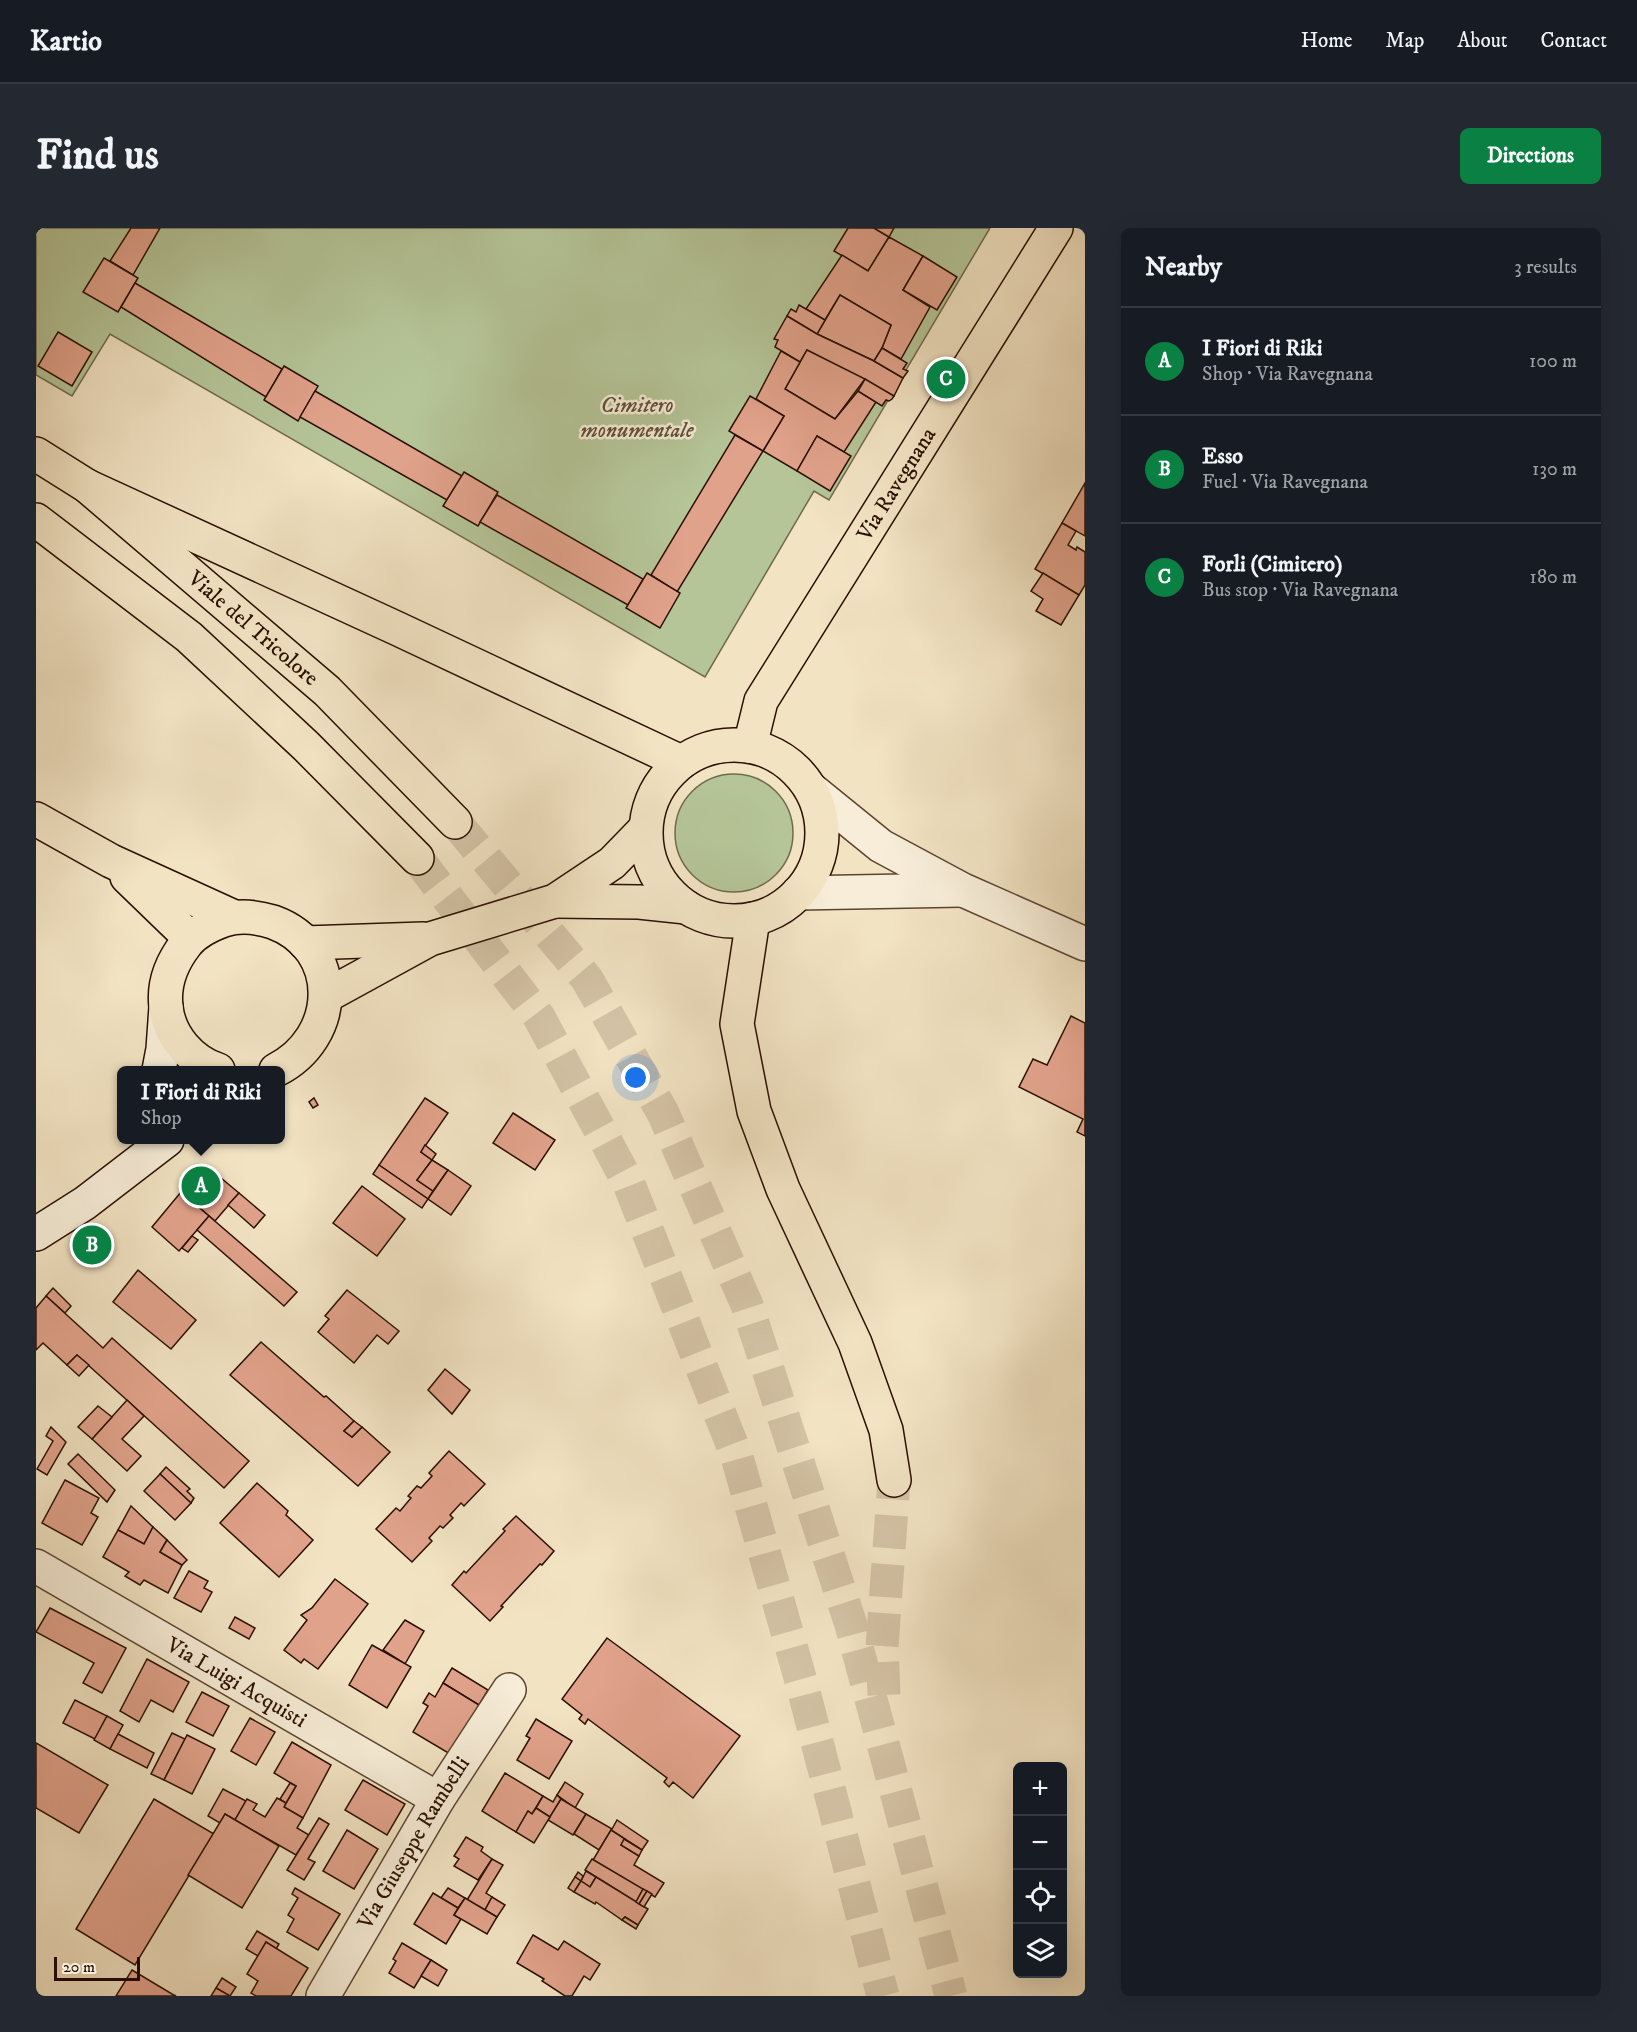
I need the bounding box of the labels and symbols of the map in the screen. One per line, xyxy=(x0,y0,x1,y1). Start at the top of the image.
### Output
pin: C xyxy=(926,356,966,402)
park label: Cimitero monumentale xyxy=(580,392,694,444)
street label: Via Ravegnana xyxy=(850,422,942,547)
street label: Viale del Tricolore xyxy=(182,564,324,691)
your location xyxy=(621,1063,650,1092)
pin: A xyxy=(182,1164,220,1208)
pin: B xyxy=(72,1222,112,1268)
street label: Via Luigi Acquisti xyxy=(161,1631,312,1734)
street label: Via Giuseppe Rambelli xyxy=(351,1751,476,1935)
scale bar xyxy=(54,1954,140,1982)

